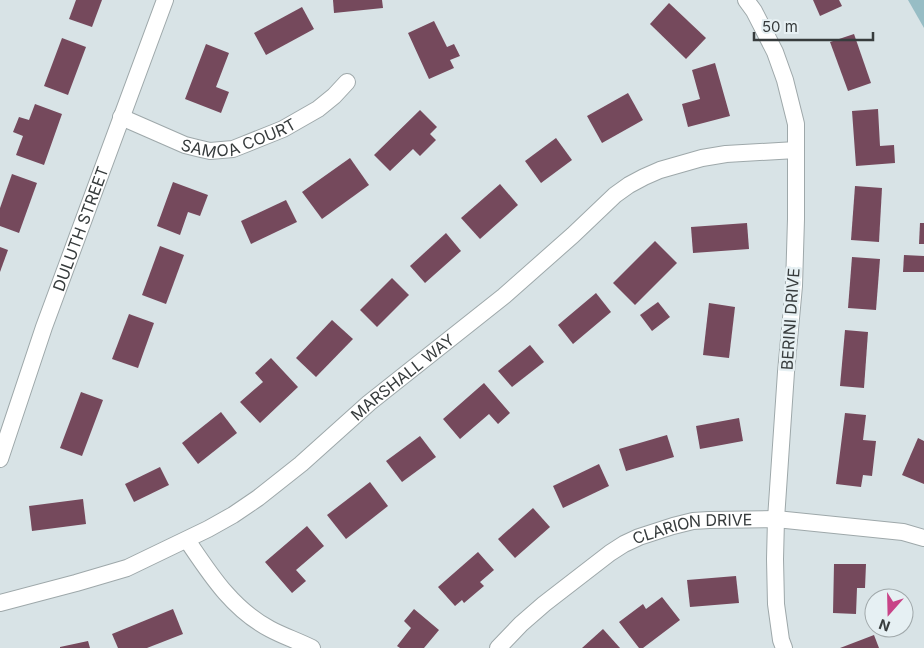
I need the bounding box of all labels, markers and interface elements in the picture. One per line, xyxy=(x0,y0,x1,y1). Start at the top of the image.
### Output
scale bar xyxy=(754,10,873,42)
text: 50 m xyxy=(762,17,798,36)
street label: SAMOA COURT xyxy=(179,114,299,162)
street label: DULUTH STREET xyxy=(48,163,113,294)
street label: BERINI DRIVE xyxy=(776,267,804,371)
street label: MARSHALL WAY xyxy=(346,329,458,425)
street label: CLARION DRIVE xyxy=(629,509,752,549)
north arrow xyxy=(864,588,914,638)
text: N xyxy=(876,616,892,635)

